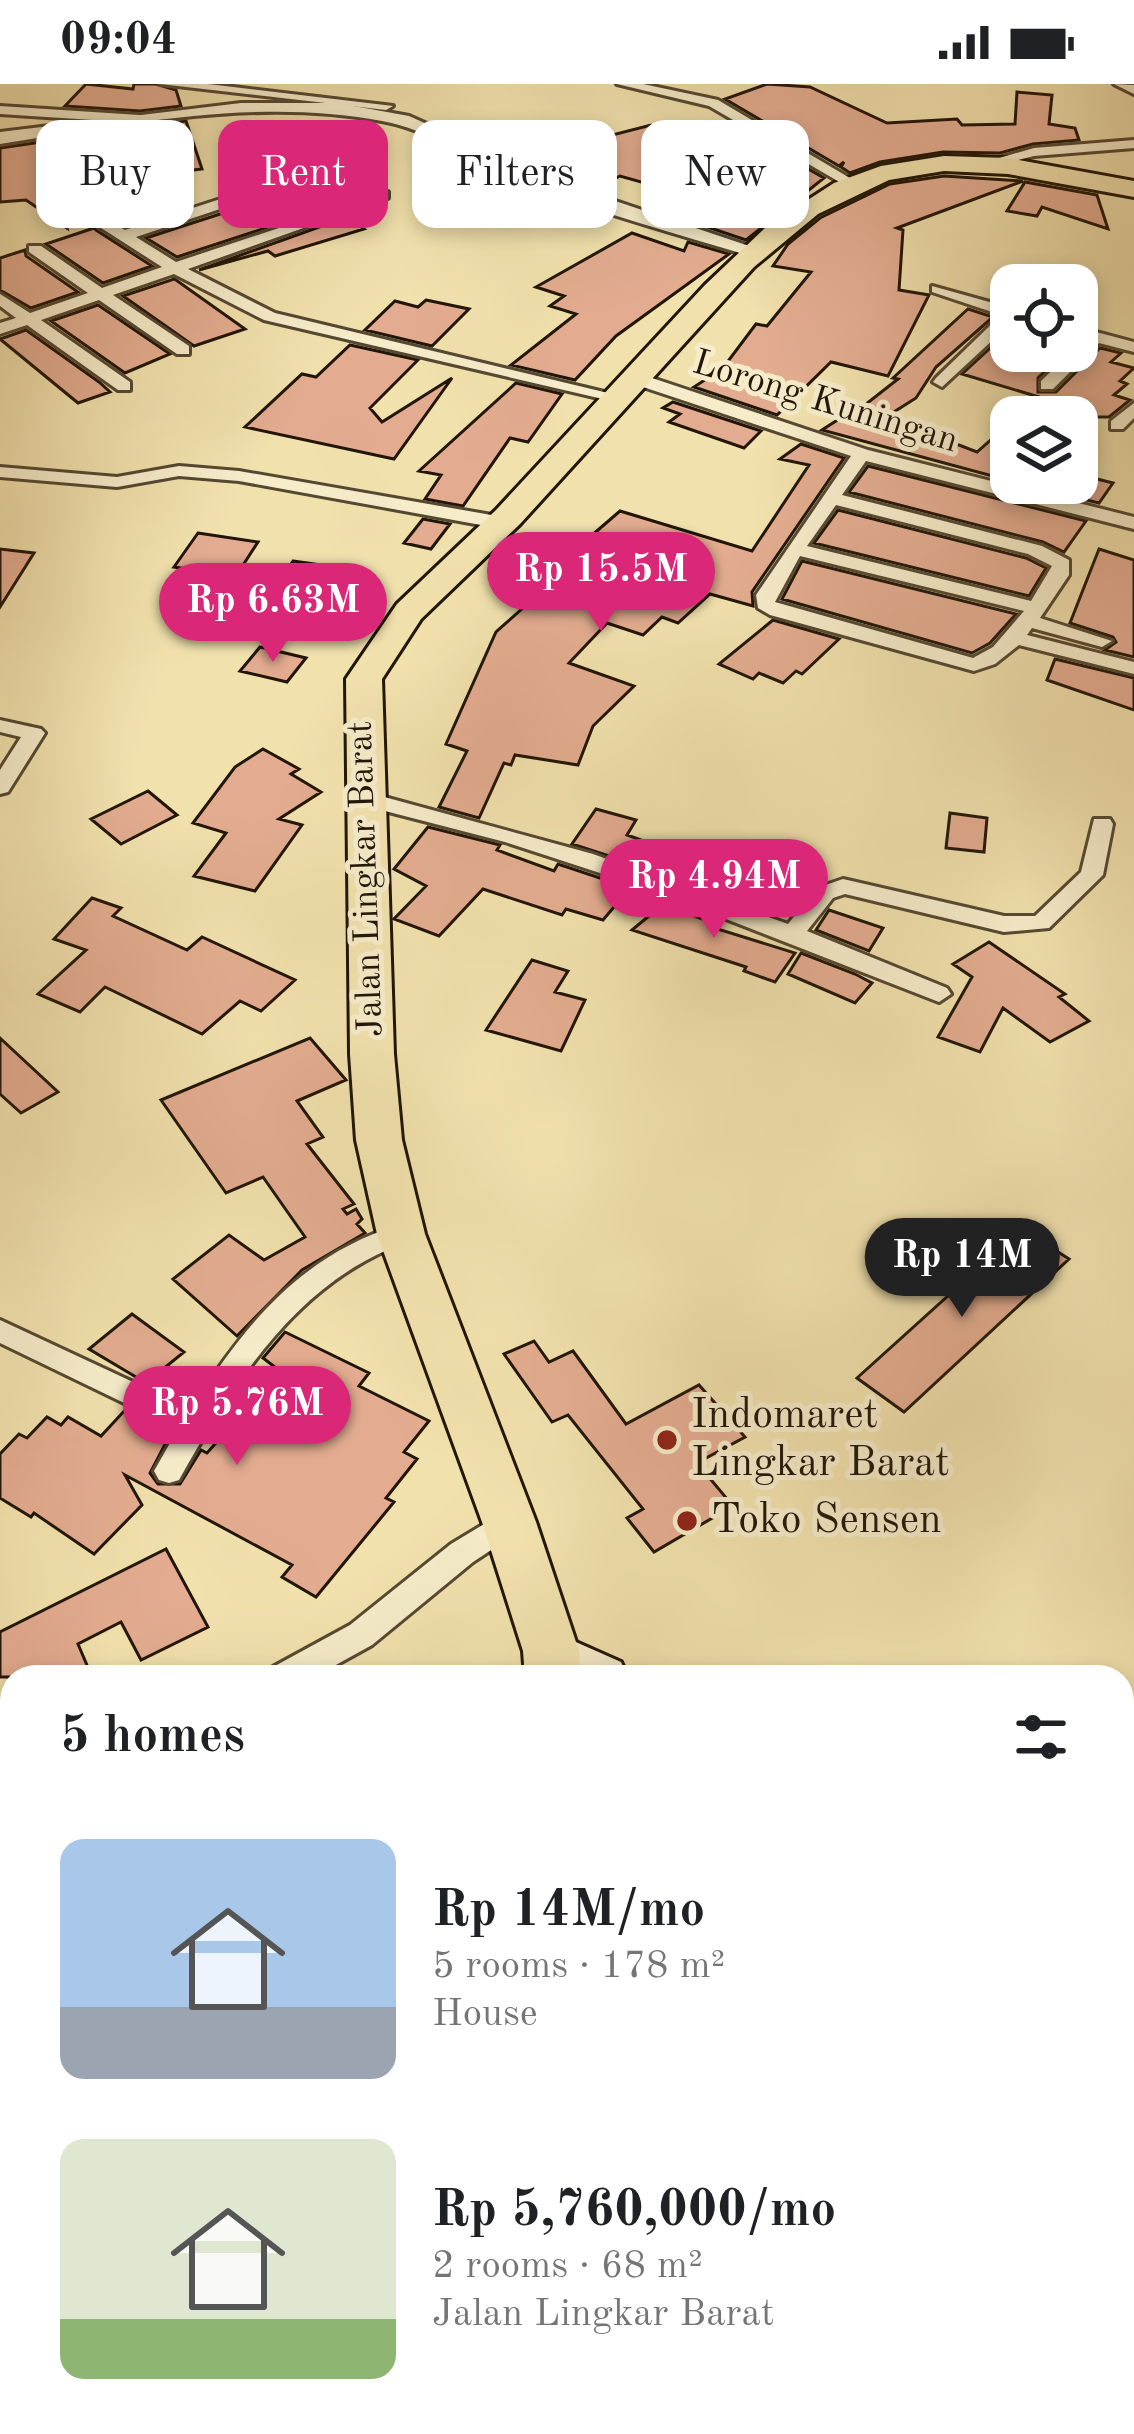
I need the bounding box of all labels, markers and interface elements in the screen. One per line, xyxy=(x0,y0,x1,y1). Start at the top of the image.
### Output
text: 09:04 xyxy=(60,19,177,64)
chip: Buy xyxy=(36,120,194,228)
chip: Rent xyxy=(218,120,388,228)
chip: Filters xyxy=(412,120,617,228)
chip: New xyxy=(641,120,809,228)
map controls xyxy=(990,264,1098,504)
button: locate xyxy=(990,264,1098,372)
street label: Lorong Kuningan xyxy=(688,346,962,460)
button: layers xyxy=(990,396,1098,504)
pin: Rp 15.5M xyxy=(477,532,725,634)
text: Rp 15.5M xyxy=(514,551,688,590)
pin: Rp 6.63M xyxy=(149,563,397,665)
text: Rp 6.63M xyxy=(186,582,360,621)
street label: Jalan Lingkar Barat xyxy=(343,720,391,1038)
pin: Rp 4.94M xyxy=(590,839,838,941)
text: Rp 4.94M xyxy=(627,858,801,897)
pin: Rp 14M xyxy=(864,1218,1060,1320)
text: Rp 14M xyxy=(892,1237,1032,1276)
pin: Rp 5.76M xyxy=(113,1366,361,1468)
text: Rp 5.76M xyxy=(150,1385,324,1424)
place label: Indomaret Lingkar Barat xyxy=(691,1395,950,1485)
marker: Indomaret Lingkar Barat xyxy=(654,1427,680,1453)
place label: Toko Sensen xyxy=(711,1500,942,1542)
marker: Toko Sensen xyxy=(674,1508,700,1534)
icon: filters xyxy=(1008,1704,1074,1770)
text: 5 homes xyxy=(60,1712,245,1763)
text: Rp 14M/mo xyxy=(432,1886,705,1937)
icon: home xyxy=(156,1887,300,2031)
text: 5 rooms · 178 m² xyxy=(432,1947,725,1986)
text: House xyxy=(432,1995,538,2034)
text: Rp 5,760,000/mo xyxy=(432,2186,836,2237)
icon: home xyxy=(156,2187,300,2331)
text: 2 rooms · 68 m² xyxy=(432,2247,703,2286)
text: Jalan Lingkar Barat xyxy=(432,2295,774,2334)

